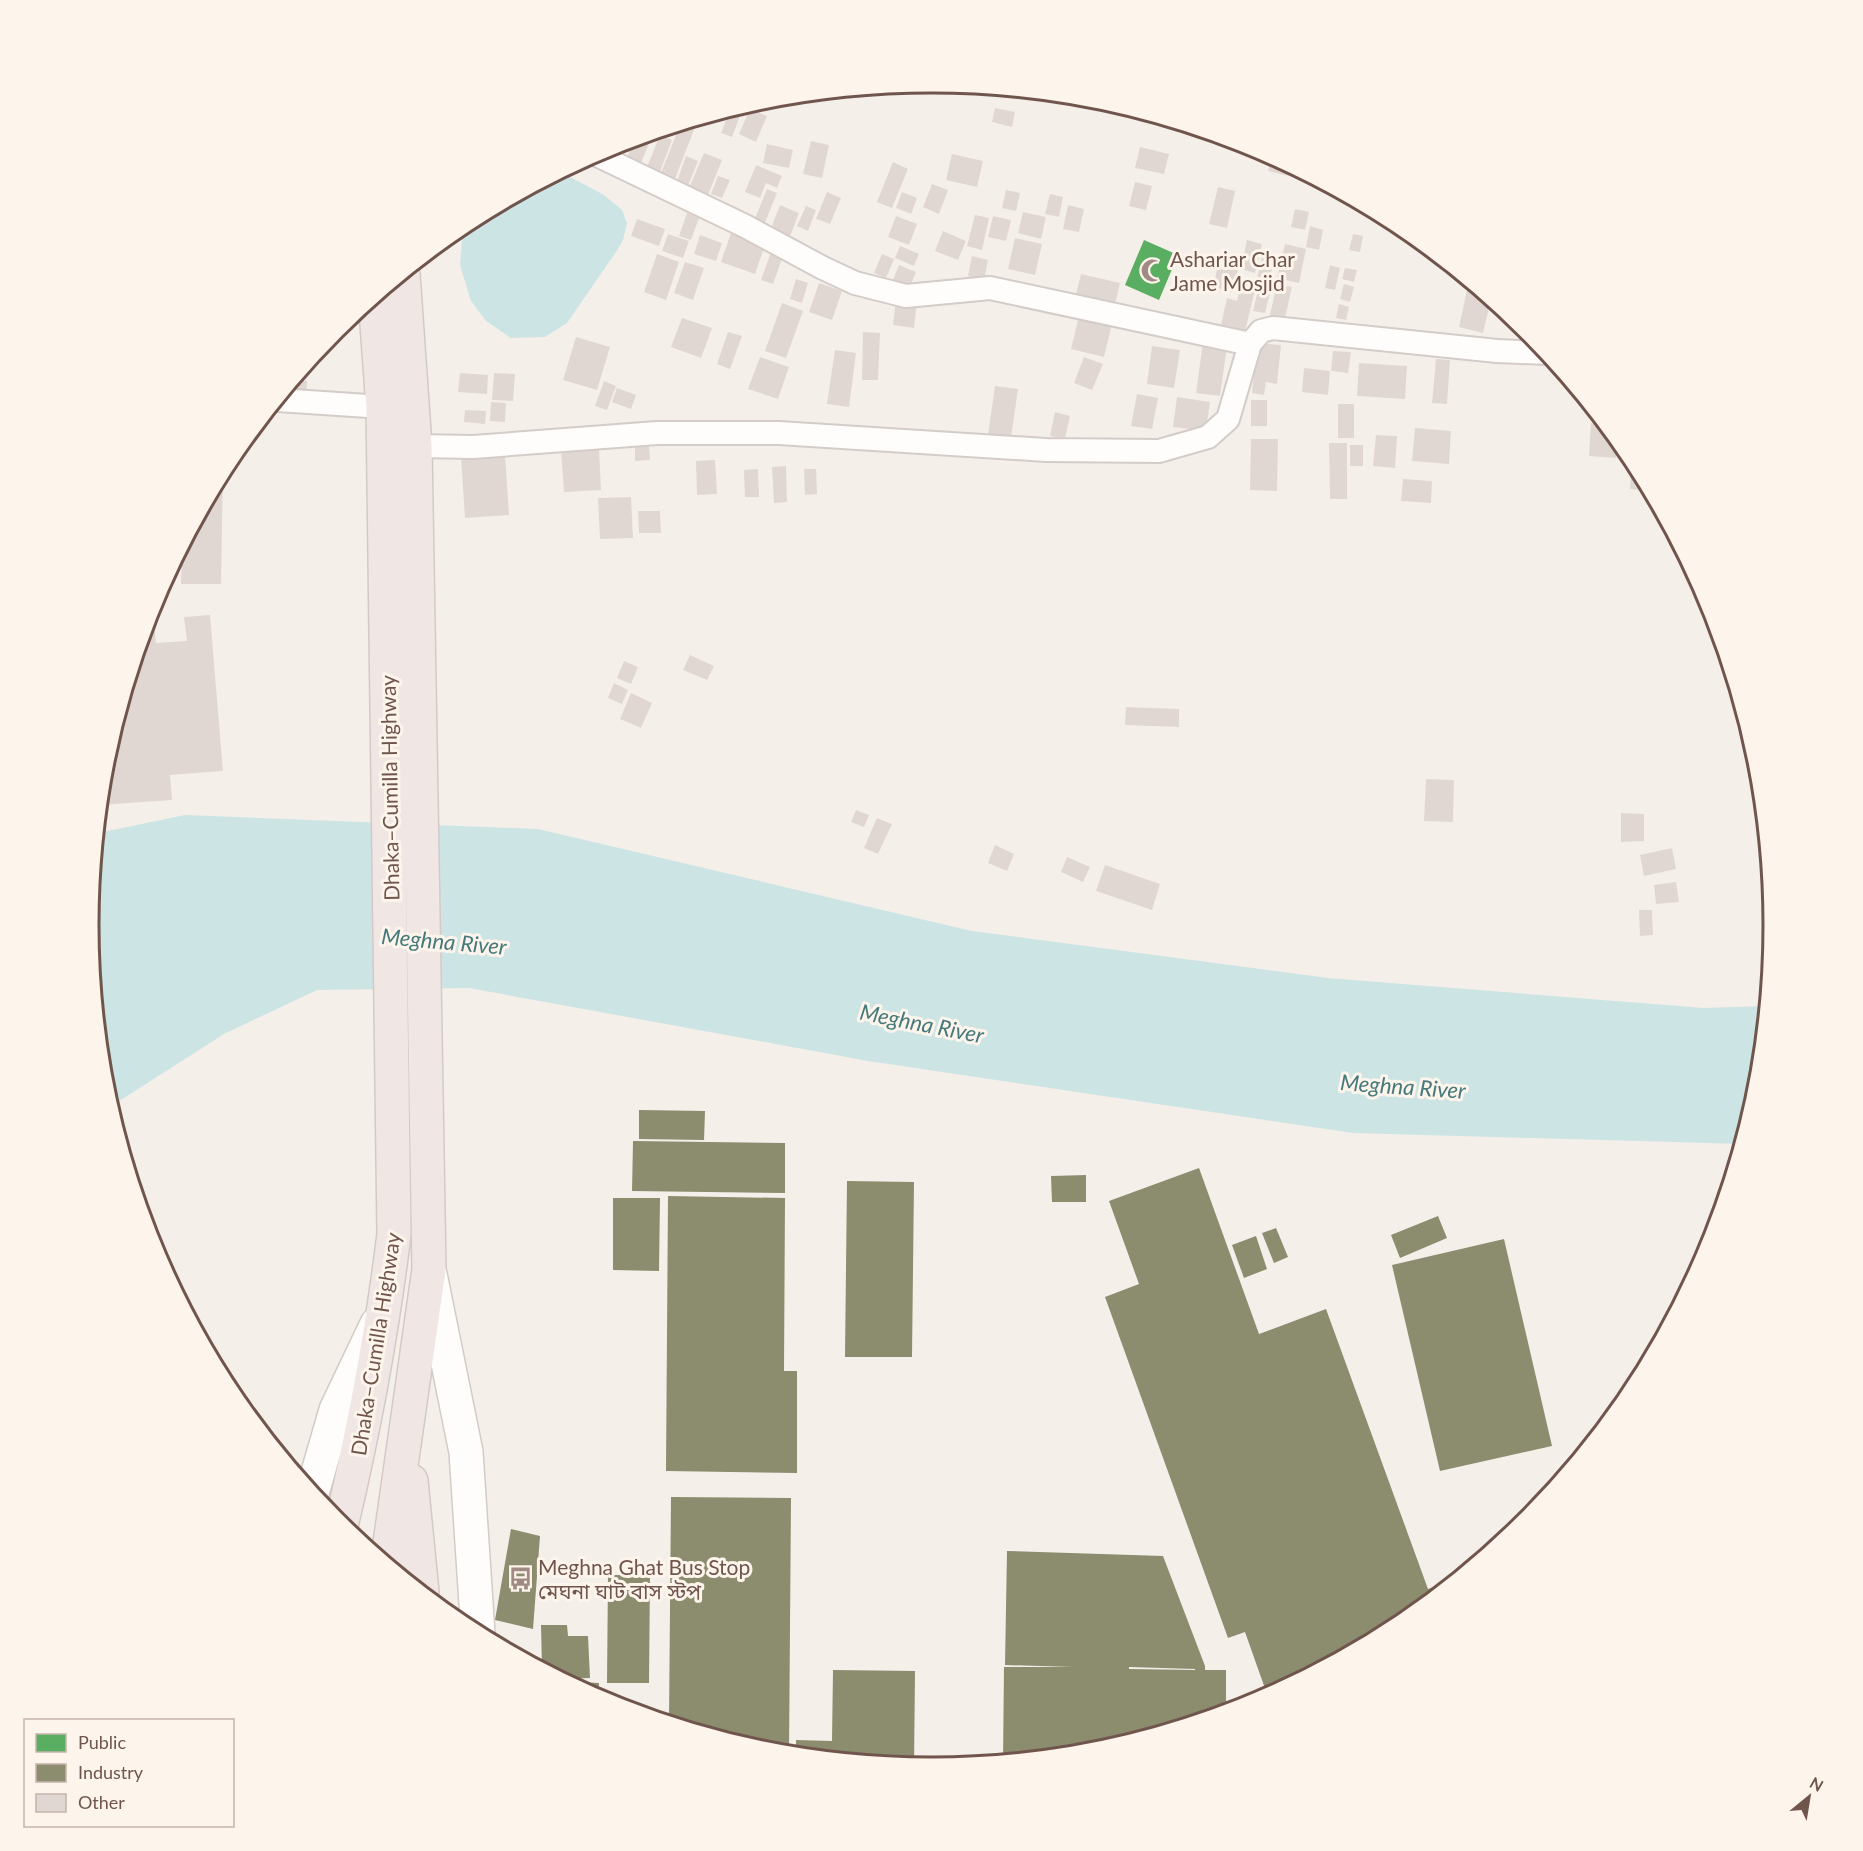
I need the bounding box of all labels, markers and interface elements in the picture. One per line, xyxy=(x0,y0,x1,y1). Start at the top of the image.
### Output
place label: Ashariar Char Jame Mosjid xyxy=(1170,246,1295,295)
mosque icon: Ashariar Char Jame Mosjid xyxy=(1139,257,1165,283)
street label: Dhaka–Cumilla Highway xyxy=(375,675,403,901)
water label: Meghna River xyxy=(380,922,508,960)
water label: Meghna River xyxy=(858,998,987,1048)
water label: Meghna River xyxy=(1339,1068,1467,1104)
street label: Dhaka–Cumilla Highway xyxy=(345,1230,405,1457)
place label: Meghna Ghat Bus Stop মেঘনা ঘাট বাস স্টপ xyxy=(538,1554,750,1603)
bus stop icon: Meghna Ghat Bus Stop মেঘনা ঘাট বাস স্টপ xyxy=(507,1565,533,1591)
legend xyxy=(24,1719,234,1827)
text: Public xyxy=(78,1731,126,1753)
text: Industry xyxy=(78,1761,144,1783)
north arrow xyxy=(1779,1767,1839,1827)
text: N xyxy=(1807,1772,1827,1795)
text: Other xyxy=(78,1791,125,1813)

